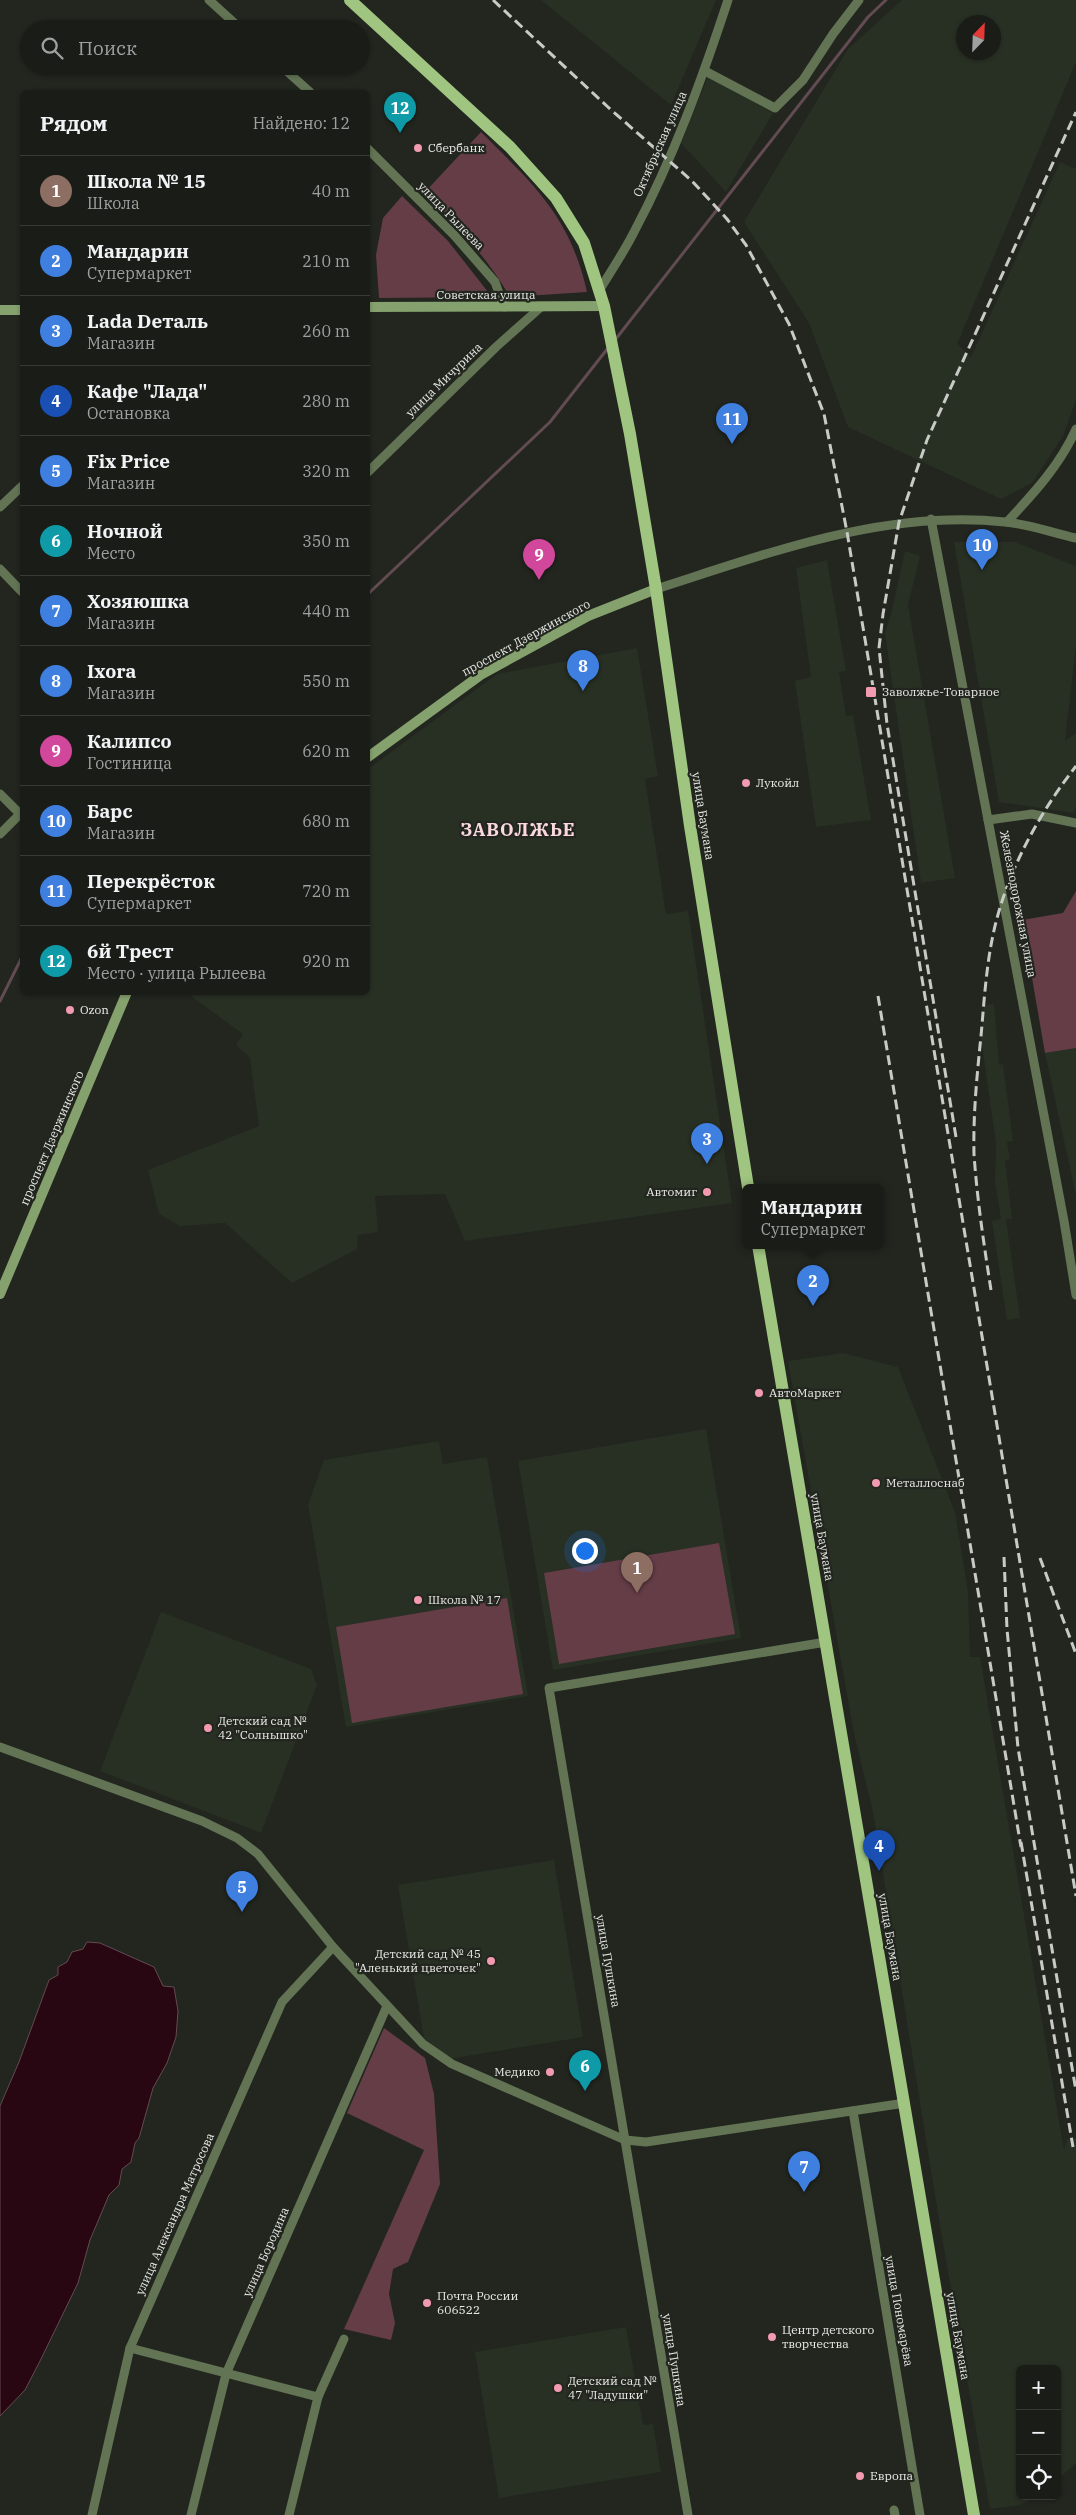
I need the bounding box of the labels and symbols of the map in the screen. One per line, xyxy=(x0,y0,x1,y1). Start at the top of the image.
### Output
north arrow xyxy=(956,15,1001,60)
street label: Октябрьская улица xyxy=(629,88,690,199)
pin: 12 xyxy=(384,92,416,133)
place label: Сбербанк xyxy=(428,140,484,155)
marker: Сбербанк xyxy=(412,142,424,154)
street label: улица Рылеева xyxy=(415,178,488,253)
street label: Советская улица xyxy=(437,287,536,302)
street label: улица Мичурина xyxy=(402,339,485,420)
pin: 11 xyxy=(716,403,748,444)
pin: 10 xyxy=(966,529,998,570)
pin: 9 xyxy=(523,539,555,580)
street label: проспект Дзержинского xyxy=(459,596,593,679)
pin: 8 xyxy=(567,650,599,691)
place label: Заволжье-Товарное xyxy=(882,684,999,699)
marker: Заволжье-Товарное xyxy=(864,685,878,699)
street label: улица Баумана xyxy=(689,771,718,861)
place label: Лукойл xyxy=(756,775,799,790)
marker: Лукойл xyxy=(740,777,752,789)
district label: ЗАВОЛЖЬЕ xyxy=(460,818,576,841)
street label: Железнодорожная улица xyxy=(997,829,1040,979)
place label: Ozon xyxy=(80,1002,109,1017)
marker: Ozon xyxy=(64,1004,76,1016)
street label: проспект Дзержинского xyxy=(16,1068,87,1207)
pin: 3 xyxy=(691,1123,723,1164)
place label: Автомиг xyxy=(646,1184,697,1199)
marker: Автомиг xyxy=(701,1186,713,1198)
pin: 2 xyxy=(797,1265,829,1306)
place label: АвтоМаркет xyxy=(769,1385,841,1400)
marker: АвтоМаркет xyxy=(753,1387,765,1399)
place label: Металлоснаб xyxy=(886,1475,965,1490)
marker: Металлоснаб xyxy=(870,1477,882,1489)
street label: улица Баумана xyxy=(807,1492,838,1582)
your location xyxy=(572,1538,598,1564)
pin: 1 xyxy=(621,1552,653,1593)
place label: Школа № 17 xyxy=(428,1592,501,1607)
marker: Школа № 17 xyxy=(412,1594,424,1606)
place label: Детский сад № 42 "Солнышко" xyxy=(218,1713,308,1742)
marker: Детский сад № 42 "Солнышко" xyxy=(202,1722,214,1734)
pin: 4 xyxy=(863,1830,895,1871)
pin: 5 xyxy=(226,1871,258,1912)
street label: улица Баумана xyxy=(875,1892,906,1982)
street label: улица Пушкина xyxy=(593,1913,624,2009)
place label: Детский сад № 45 "Аленький цветочек" xyxy=(355,1946,481,1975)
marker: Детский сад № 45 "Аленький цветочек" xyxy=(485,1955,497,1967)
pin: 6 xyxy=(569,2050,601,2091)
place label: Медико xyxy=(494,2064,540,2079)
marker: Медико xyxy=(544,2066,556,2078)
street label: улица Александра Матросова xyxy=(132,2130,217,2297)
pin: 7 xyxy=(788,2151,820,2192)
street label: улица Бородина xyxy=(239,2204,292,2299)
street label: улица Пономарёва xyxy=(882,2254,917,2368)
place label: Почта России 606522 xyxy=(437,2288,519,2317)
street label: улица Баумана xyxy=(943,2291,974,2381)
marker: Почта России 606522 xyxy=(421,2297,433,2309)
street label: улица Пушкина xyxy=(660,2312,689,2408)
place label: Центр детского творчества xyxy=(782,2322,875,2351)
marker: Центр детского творчества xyxy=(766,2331,778,2343)
place label: Детский сад № 47 "Ладушки" xyxy=(568,2373,657,2402)
marker: Детский сад № 47 "Ладушки" xyxy=(552,2382,564,2394)
place label: Европа xyxy=(870,2468,914,2483)
marker: Европа xyxy=(854,2470,866,2482)

